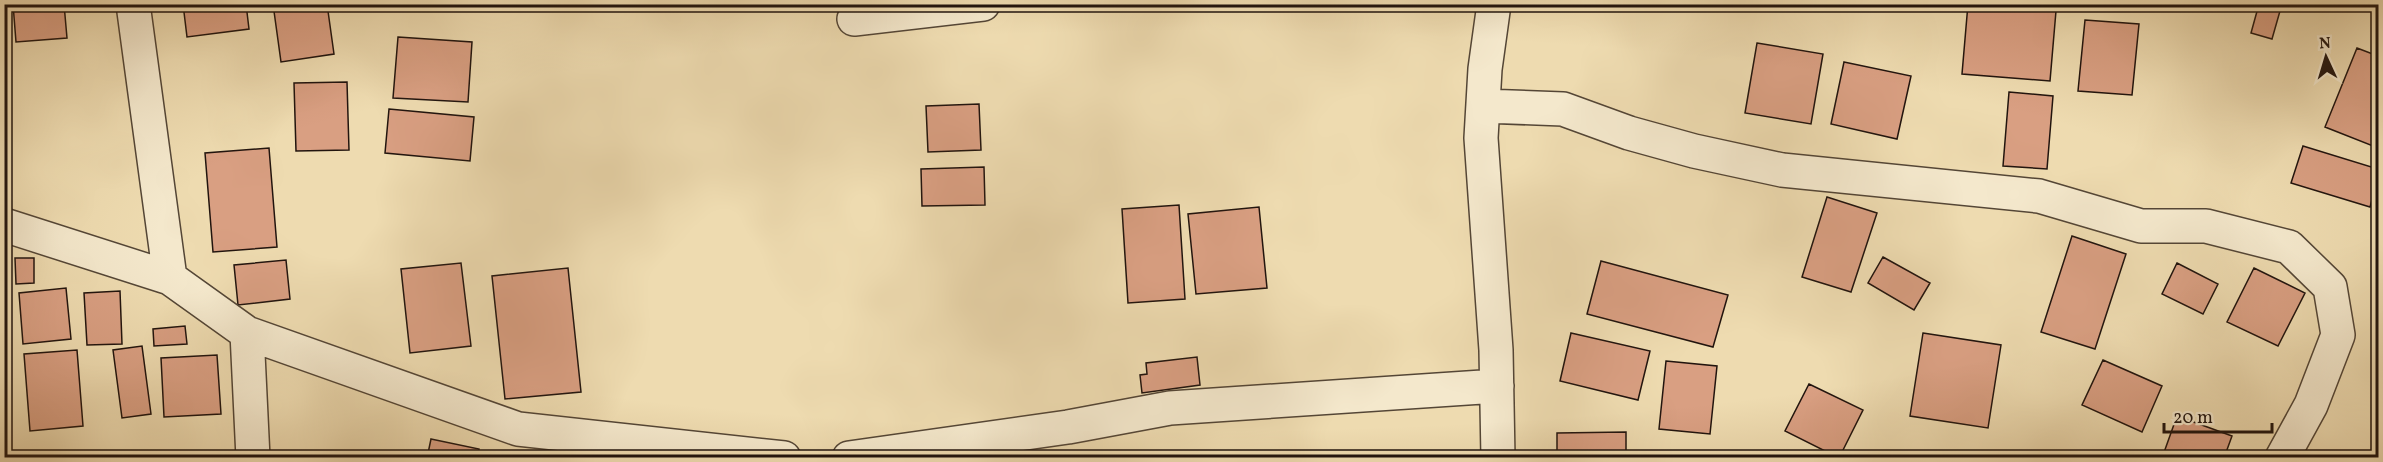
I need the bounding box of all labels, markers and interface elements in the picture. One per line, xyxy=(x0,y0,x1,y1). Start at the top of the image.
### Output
north arrow xyxy=(2296,27,2356,87)
text: N xyxy=(2319,33,2332,55)
scale bar xyxy=(2164,396,2272,434)
text: 20 m xyxy=(2173,406,2213,431)

